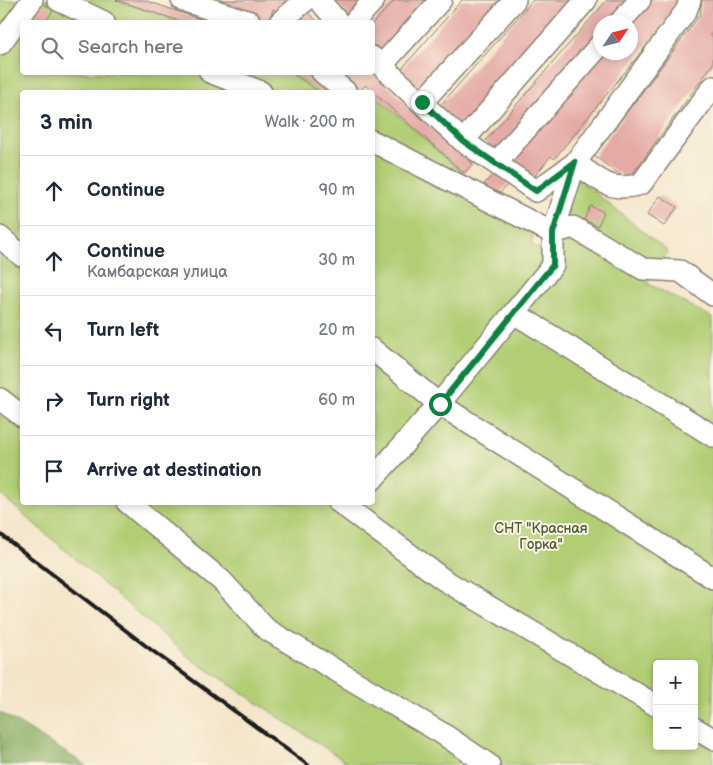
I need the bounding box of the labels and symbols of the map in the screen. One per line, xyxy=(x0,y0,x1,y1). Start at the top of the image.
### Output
north arrow xyxy=(593,15,638,60)
route end xyxy=(411,91,434,114)
route start xyxy=(429,393,452,416)
park label: СНТ "Красная Горка" xyxy=(494,520,588,553)

